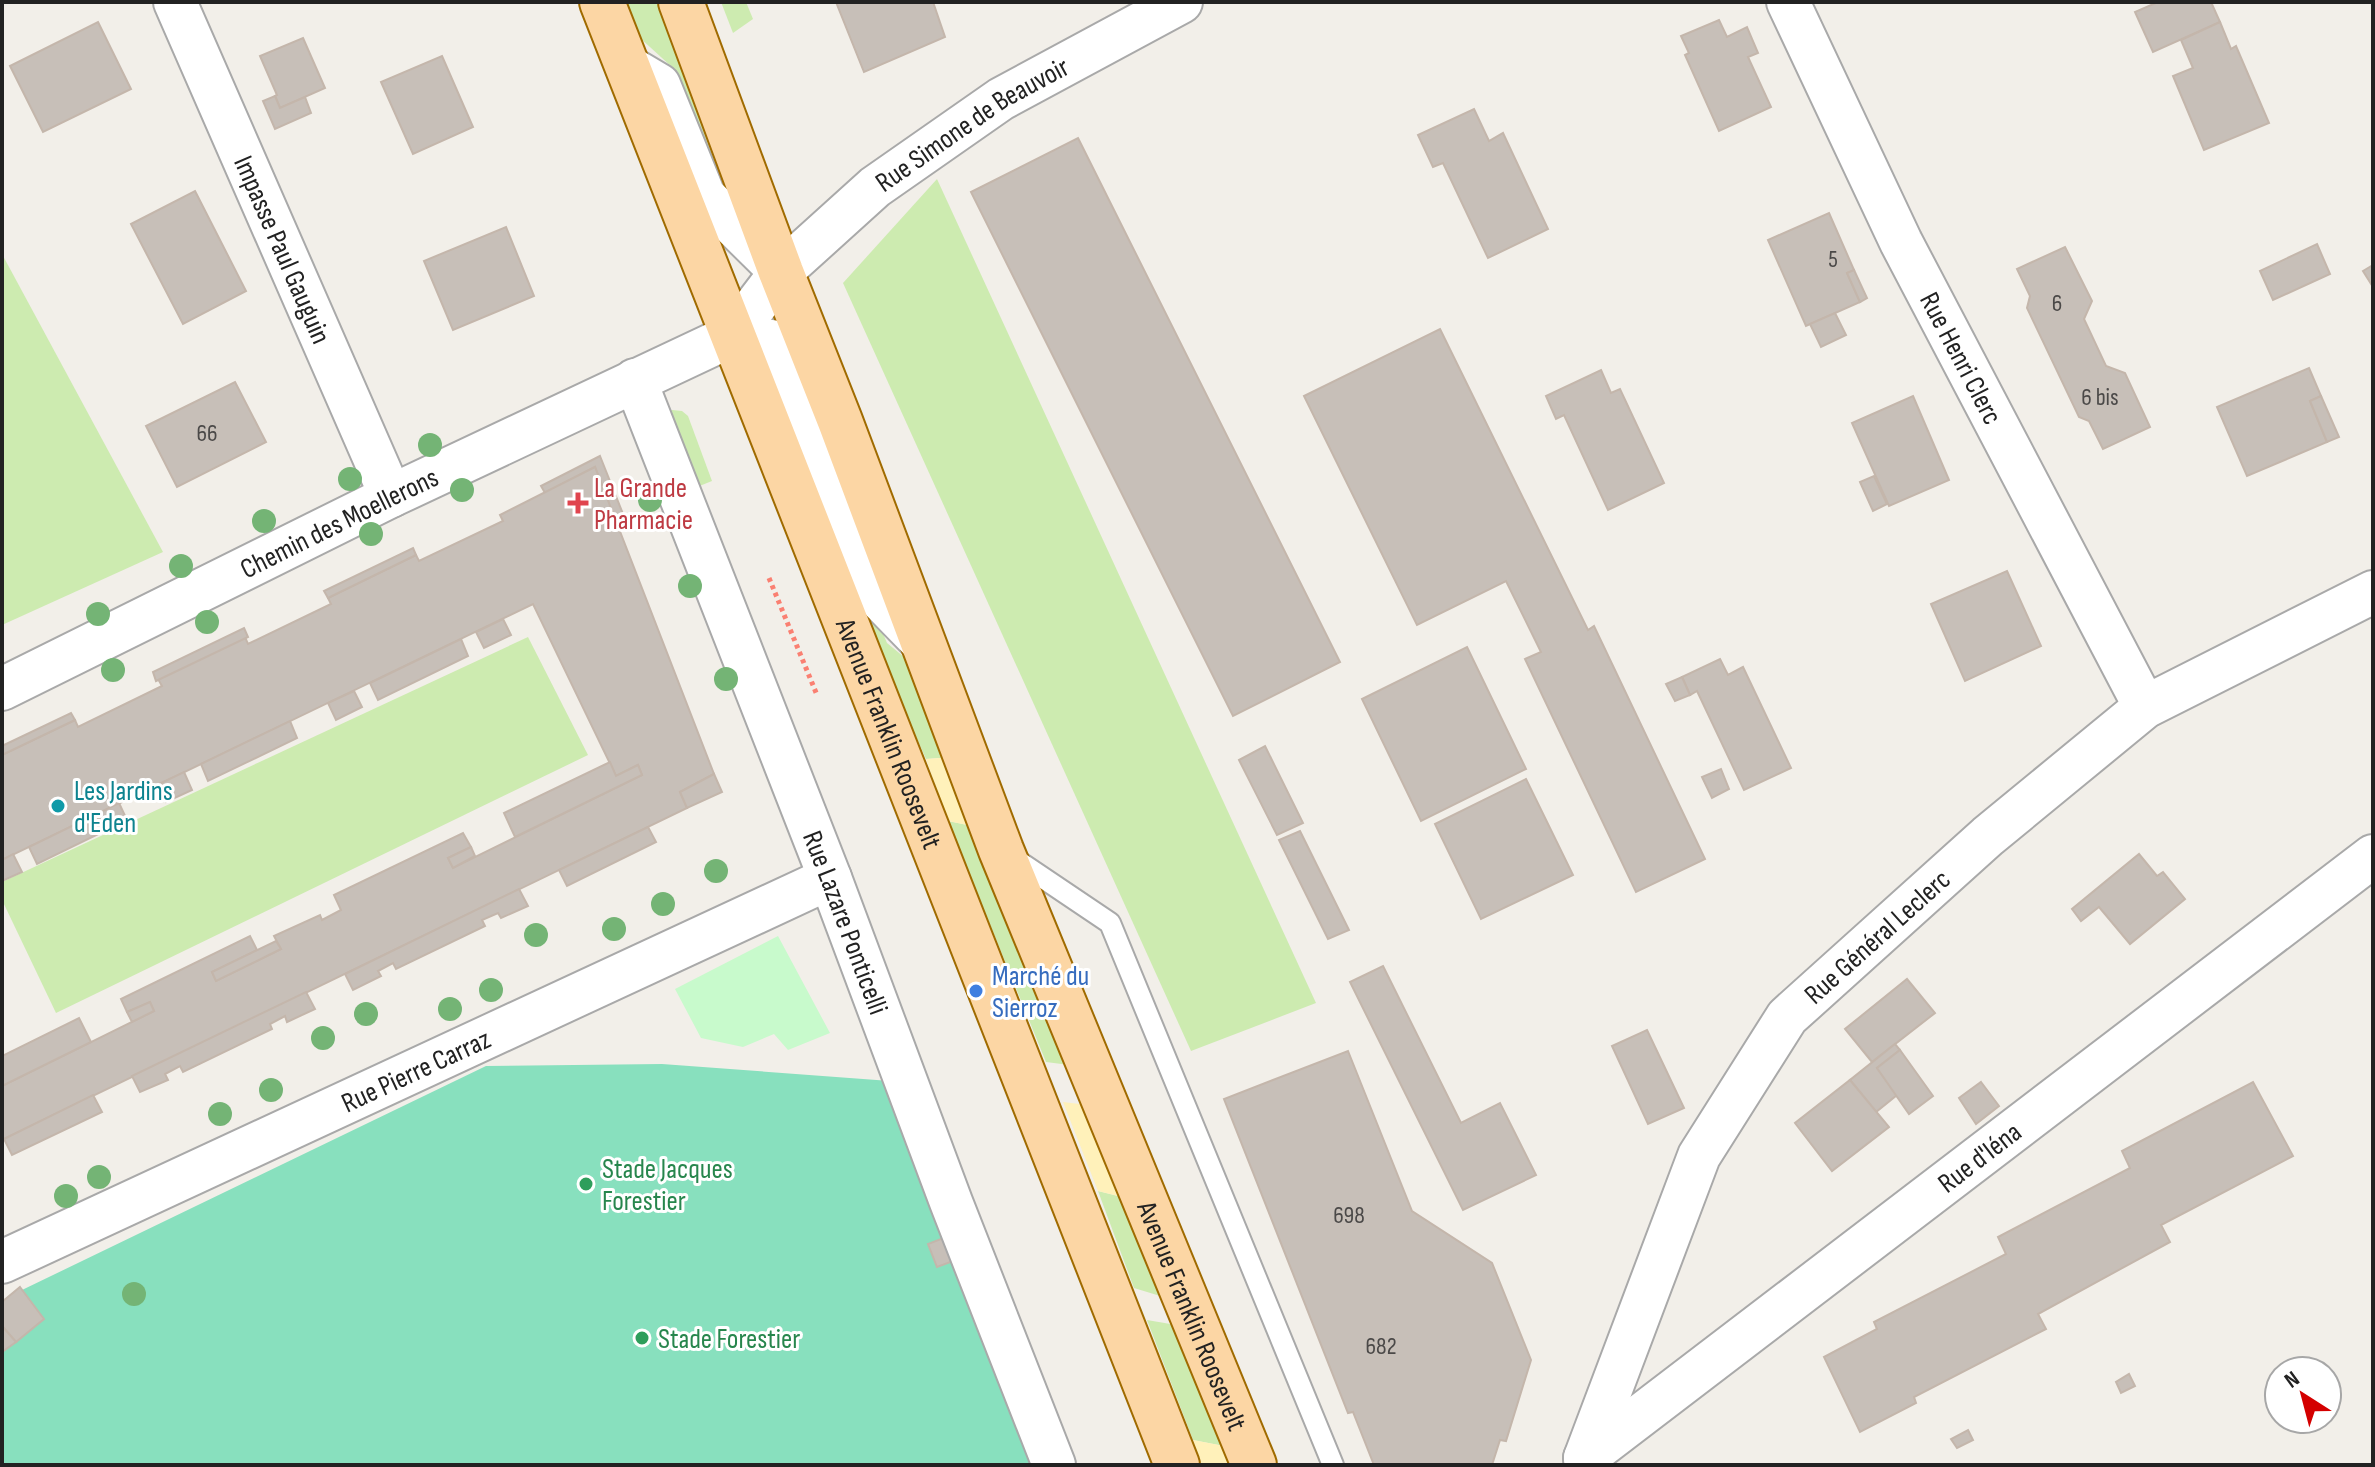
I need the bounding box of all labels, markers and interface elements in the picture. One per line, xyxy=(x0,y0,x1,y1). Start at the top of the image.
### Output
street label: Rue Simone de Beauvoir xyxy=(870,51,1075,200)
street label: Impasse Paul Gauguin xyxy=(226,151,337,349)
house number: 5 xyxy=(1828,245,1838,274)
street label: Rue Henri Clerc xyxy=(1912,287,2009,430)
house number: 6 xyxy=(2052,289,2062,318)
house number: 6 bis xyxy=(2081,383,2119,412)
house number: 66 xyxy=(196,419,218,448)
street label: Chemin des Moellerons xyxy=(235,461,444,586)
place label: La Grande Pharmacie xyxy=(594,472,693,537)
marker: La Grande Pharmacie xyxy=(569,494,587,512)
street label: Avenue Franklin Roosevelt xyxy=(828,613,948,854)
place label: Les Jardins d'Eden xyxy=(74,775,173,840)
marker: Les Jardins d'Eden xyxy=(49,797,67,815)
street label: Rue Lazare Ponticelli xyxy=(795,826,894,1019)
street label: Rue Général Leclerc xyxy=(1798,863,1957,1011)
place label: Marché du Sierroz xyxy=(992,960,1089,1025)
marker: Marché du Sierroz xyxy=(967,982,985,1000)
street label: Rue Pierre Carraz xyxy=(337,1023,496,1120)
street label: Rue d'Iéna xyxy=(1932,1116,2028,1200)
place label: Stade Jacques Forestier xyxy=(602,1153,733,1218)
marker: Stade Jacques Forestier xyxy=(577,1175,595,1193)
street label: Avenue Franklin Roosevelt xyxy=(1129,1196,1253,1436)
house number: 698 xyxy=(1333,1201,1365,1230)
place label: Stade Forestier xyxy=(658,1323,800,1356)
marker: Stade Forestier xyxy=(633,1329,651,1347)
house number: 682 xyxy=(1365,1332,1397,1361)
north arrow xyxy=(2263,1355,2343,1435)
text: N xyxy=(2279,1366,2305,1394)

